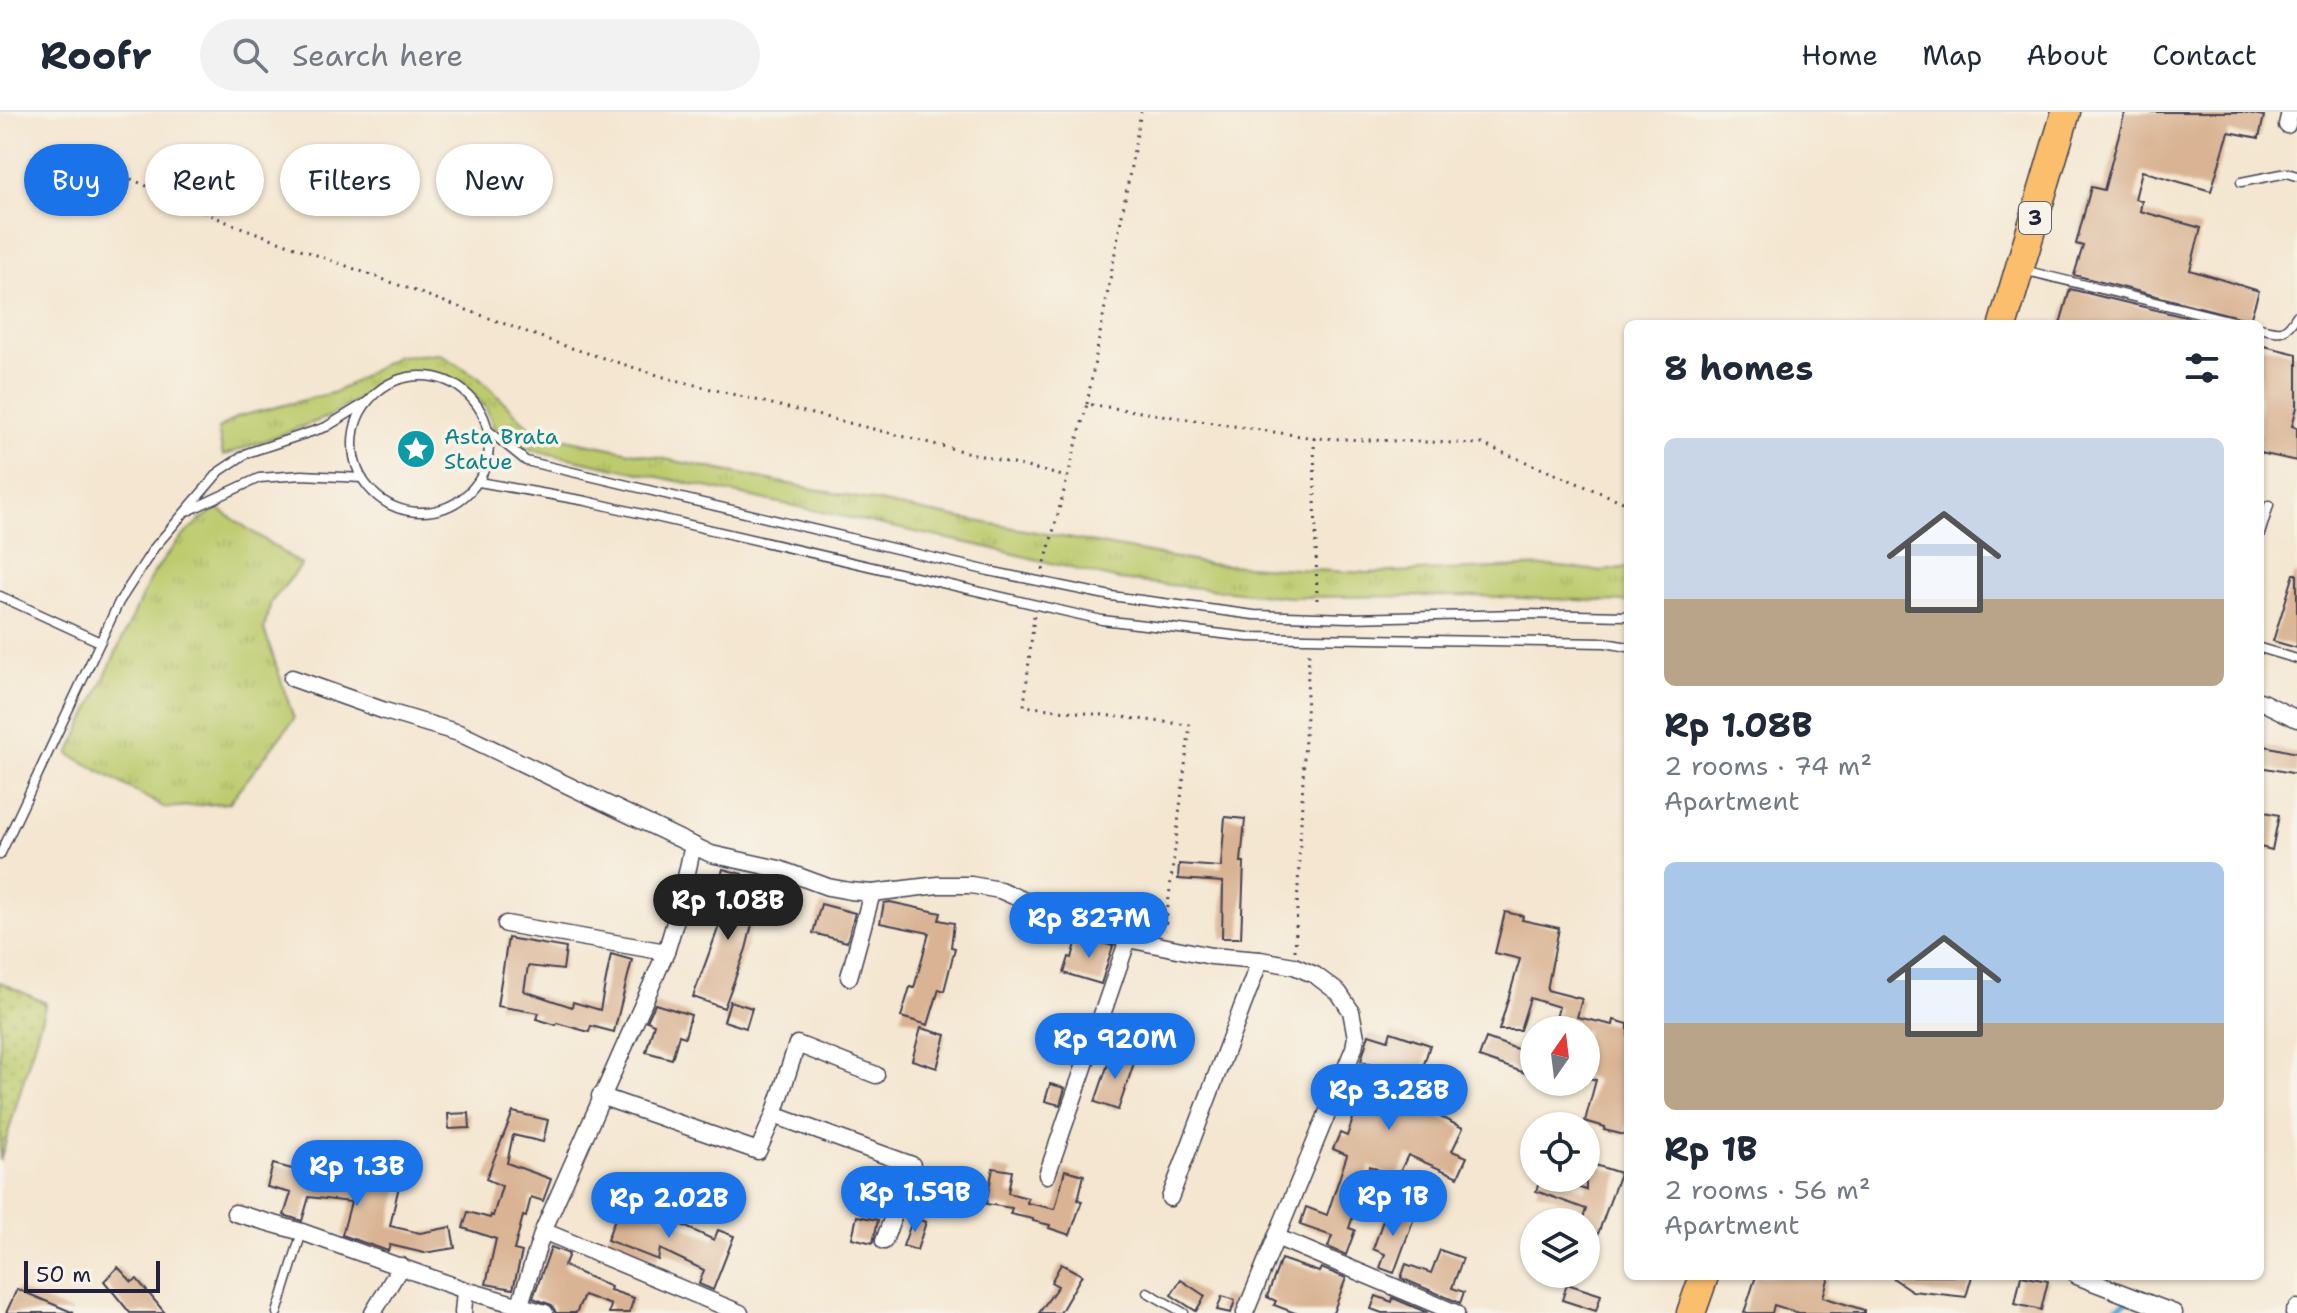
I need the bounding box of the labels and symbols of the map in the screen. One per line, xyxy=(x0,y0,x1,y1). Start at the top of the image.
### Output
road number: 3 xyxy=(2019,202,2051,234)
place label: Asta Brata Statue xyxy=(444,422,559,476)
place icon: Asta Brata Statue xyxy=(395,428,437,470)
pin: Rp 1.08B xyxy=(645,874,811,942)
pin: Rp 827M xyxy=(1015,892,1163,960)
pin: Rp 920M xyxy=(1041,1013,1189,1081)
north arrow xyxy=(1520,1016,1600,1096)
pin: Rp 3.28B xyxy=(1306,1064,1472,1132)
pin: Rp 1.3B xyxy=(283,1140,431,1208)
pin: Rp 1.59B xyxy=(832,1166,998,1234)
pin: Rp 1B xyxy=(1337,1170,1449,1238)
pin: Rp 2.02B xyxy=(586,1172,752,1240)
scale bar xyxy=(24,1257,160,1293)

